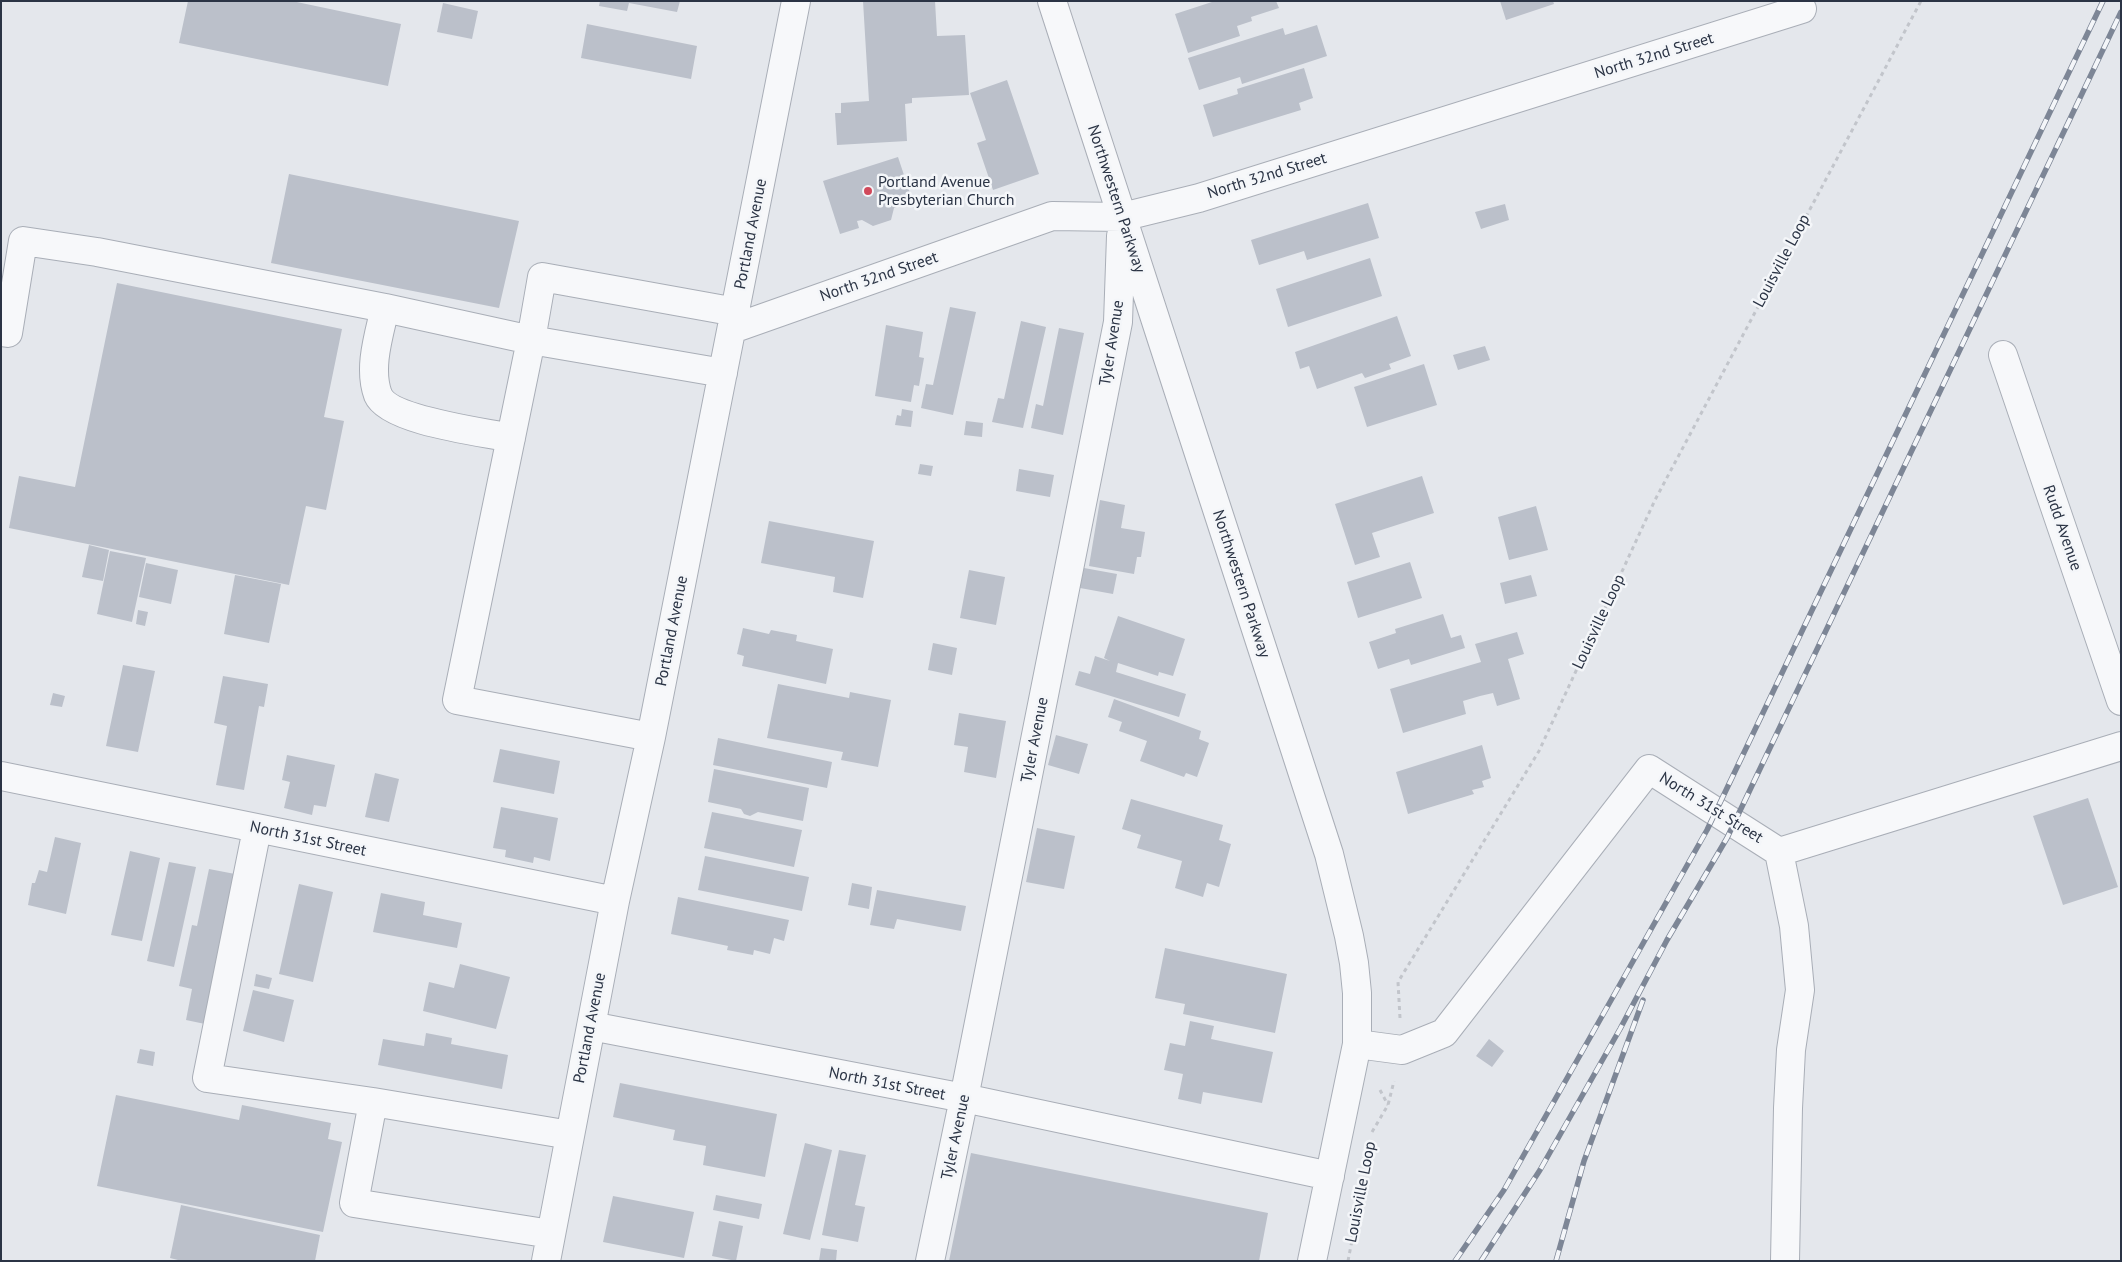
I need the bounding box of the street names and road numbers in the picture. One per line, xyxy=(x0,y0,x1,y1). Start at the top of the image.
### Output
street label: North 32nd Street xyxy=(1592,29,1716,83)
street label: Northwestern Parkway xyxy=(1083,123,1149,275)
street label: North 32nd Street xyxy=(1205,149,1329,203)
street label: Portland Avenue xyxy=(731,177,771,291)
street label: Louisville Loop xyxy=(1749,211,1815,311)
street label: North 32nd Street xyxy=(817,248,941,306)
street label: Tyler Avenue xyxy=(1096,299,1128,387)
street label: Rudd Avenue xyxy=(2038,483,2086,573)
street label: Northwestern Parkway xyxy=(1208,508,1274,660)
street label: Louisville Loop xyxy=(1569,572,1629,672)
street label: Portland Avenue xyxy=(652,574,692,688)
street label: Tyler Avenue xyxy=(1017,696,1053,784)
street label: North 31st Street xyxy=(1656,768,1766,848)
street label: North 31st Street xyxy=(248,817,368,861)
street label: Portland Avenue xyxy=(570,971,610,1085)
street label: North 31st Street xyxy=(827,1063,947,1105)
street label: Tyler Avenue xyxy=(938,1093,974,1181)
street label: Louisville Loop xyxy=(1342,1140,1380,1244)

